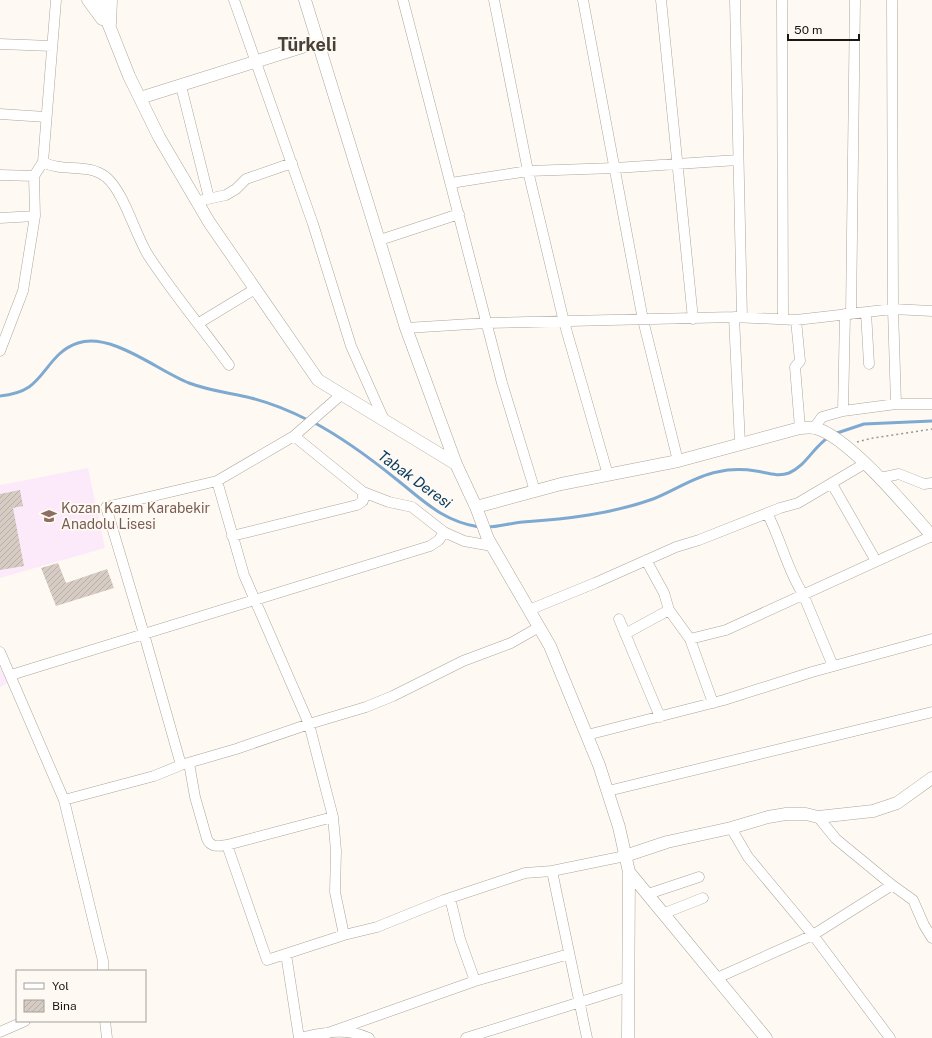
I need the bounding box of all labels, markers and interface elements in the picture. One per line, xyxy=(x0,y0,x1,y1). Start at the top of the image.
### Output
scale bar xyxy=(788,16,859,42)
text: 50 m xyxy=(794,23,822,37)
district label: Türkeli xyxy=(277,34,337,55)
water label: Tabak Deresi xyxy=(375,447,455,512)
place label: Kozan Kazım Karabekir Anadolu Lisesi xyxy=(61,500,210,532)
school or university icon: Kozan Kazım Karabekir Anadolu Lisesi xyxy=(40,507,58,525)
legend xyxy=(16,970,146,1022)
text: Yol xyxy=(52,979,69,993)
text: Bina xyxy=(52,999,77,1013)

